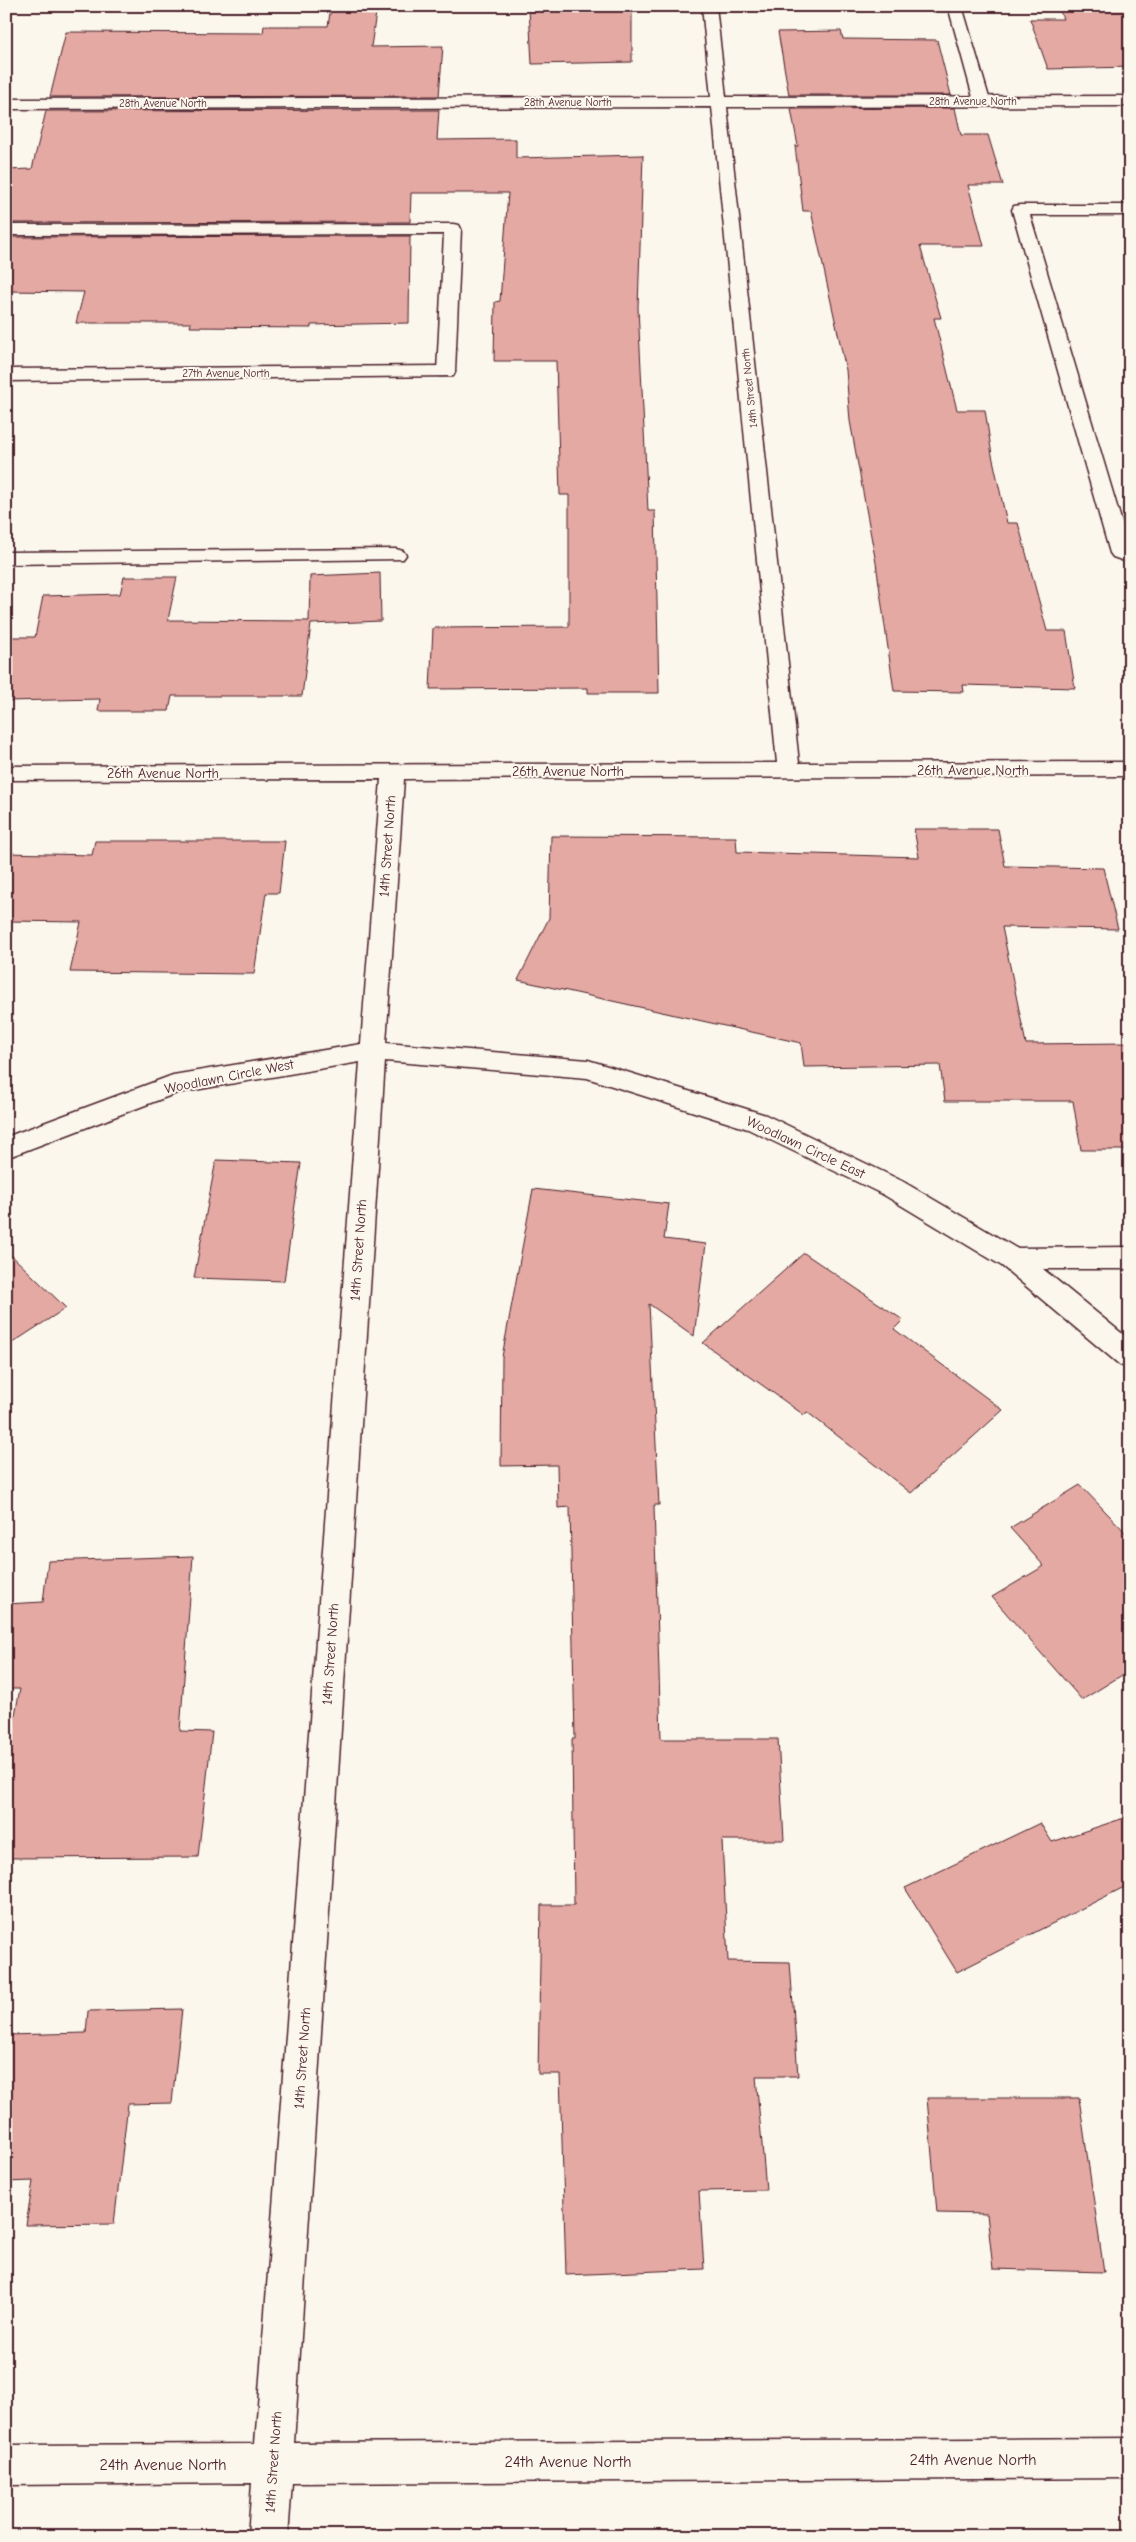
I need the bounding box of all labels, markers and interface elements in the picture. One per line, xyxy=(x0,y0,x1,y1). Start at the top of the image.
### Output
street label: 28th Avenue North xyxy=(929,95,1017,108)
street label: 28th Avenue North xyxy=(524,96,612,109)
street label: 28th Avenue North xyxy=(119,97,207,110)
street label: 14th Street North xyxy=(739,347,760,428)
street label: 27th Avenue North xyxy=(182,367,270,380)
street label: 26th Avenue North xyxy=(917,762,1029,779)
street label: 26th Avenue North xyxy=(512,763,624,780)
street label: 26th Avenue North xyxy=(107,765,219,782)
street label: 14th Street North xyxy=(375,795,400,897)
street label: Woodlawn Circle West xyxy=(163,1055,296,1097)
street label: Woodlawn Circle East xyxy=(744,1113,869,1183)
street label: 14th Street North xyxy=(346,1199,371,1301)
street label: 14th Street North xyxy=(318,1603,343,1705)
street label: 14th Street North xyxy=(290,2007,315,2109)
street label: 14th Street North xyxy=(261,2411,286,2513)
street label: 24th Avenue North xyxy=(909,2451,1037,2469)
street label: 24th Avenue North xyxy=(504,2453,632,2471)
street label: 24th Avenue North xyxy=(99,2456,227,2474)

